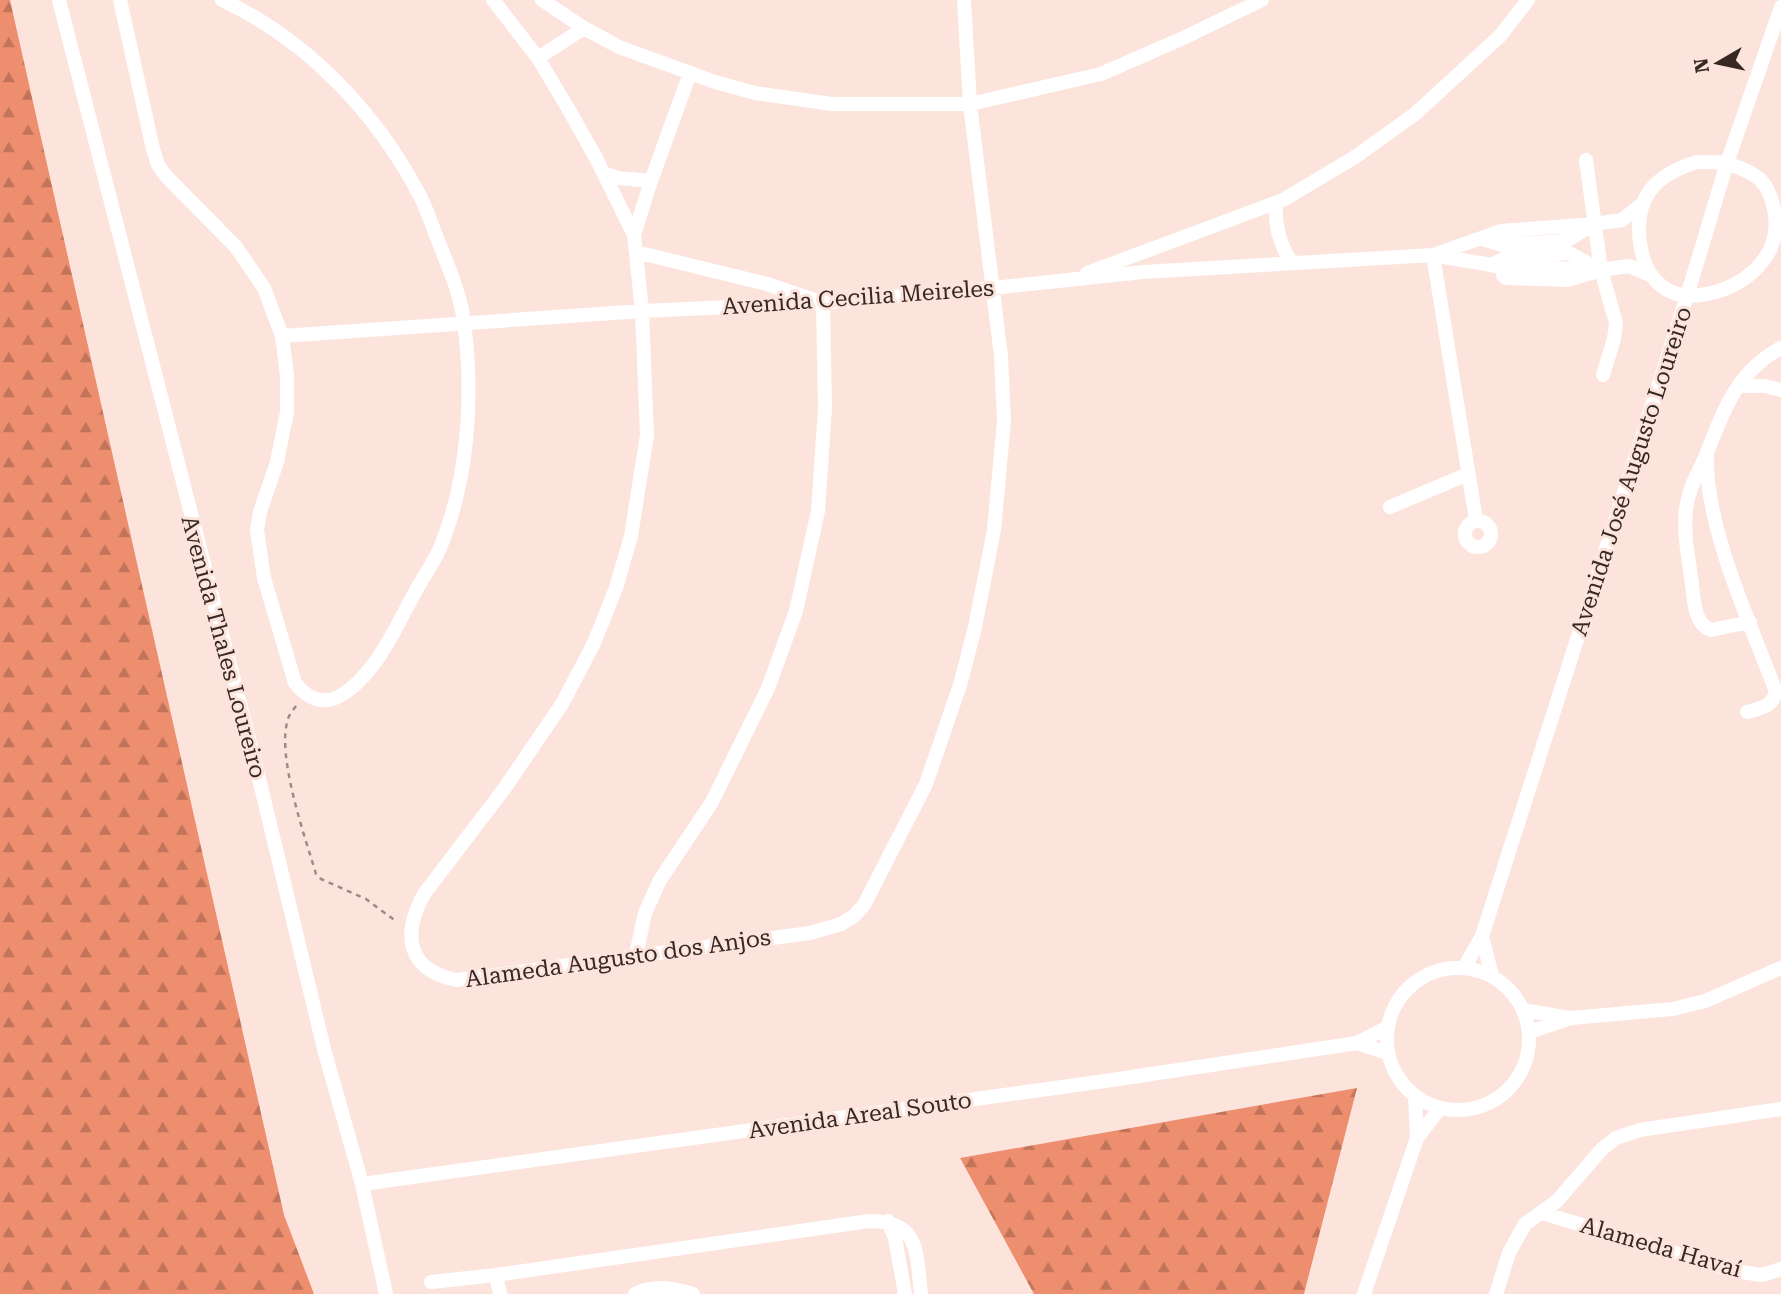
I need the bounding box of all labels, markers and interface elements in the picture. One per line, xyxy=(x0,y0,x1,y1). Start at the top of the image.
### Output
north arrow xyxy=(1683,28,1753,98)
text: N xyxy=(1689,56,1714,75)
street label: Avenida Cecilia Meireles xyxy=(721,275,995,320)
street label: Avenida José Augusto Loureiro xyxy=(1565,303,1698,639)
street label: Avenida Thales Loureiro xyxy=(175,513,272,781)
street label: Alameda Augusto dos Anjos xyxy=(464,924,773,993)
street label: Avenida Areal Souto xyxy=(747,1086,973,1145)
street label: Alameda Havaí xyxy=(1577,1212,1744,1283)

